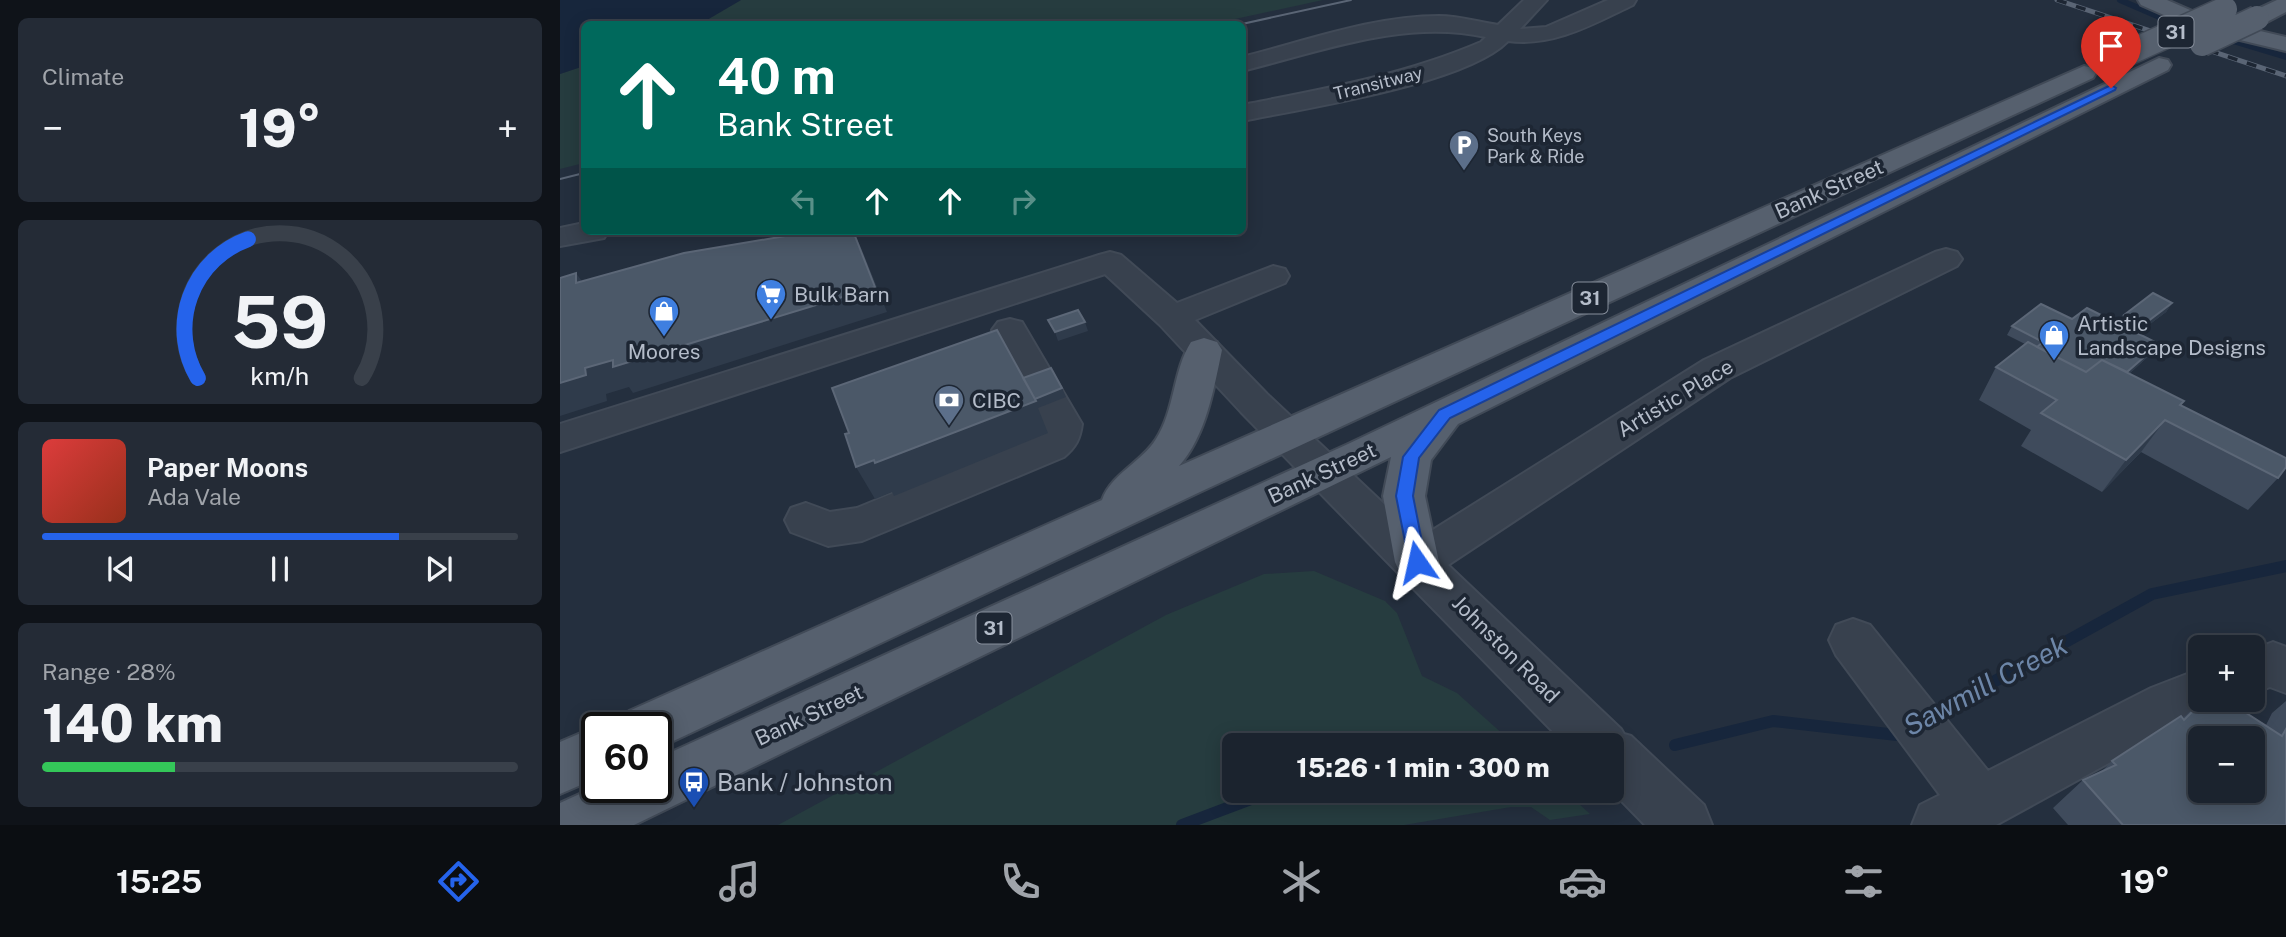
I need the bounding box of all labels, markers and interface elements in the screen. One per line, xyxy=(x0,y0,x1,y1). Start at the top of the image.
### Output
pin xyxy=(2081,16,2141,88)
road number: 31 xyxy=(2158,16,2194,48)
icon: arrive xyxy=(2092,27,2130,65)
text: 40 m xyxy=(717,47,836,105)
icon: ahead xyxy=(602,49,693,140)
street label: Transitway xyxy=(1331,62,1425,104)
text: Climate xyxy=(42,63,124,90)
text: 19° xyxy=(239,98,321,159)
text: − xyxy=(42,106,63,151)
text: + xyxy=(497,106,518,151)
text: Bank Street xyxy=(717,106,894,143)
place label: South Keys Park & Ride xyxy=(1487,125,1584,167)
parking icon: South Keys Park & Ride xyxy=(1447,128,1481,172)
street label: Bank Street xyxy=(1771,154,1887,224)
icon: left xyxy=(785,182,823,220)
icon: ahead xyxy=(858,182,896,220)
icon: ahead xyxy=(931,182,969,220)
icon: right xyxy=(1004,182,1042,220)
supermarket icon: Bulk Barn xyxy=(754,277,788,321)
text: 59 xyxy=(231,279,329,364)
place label: Bulk Barn xyxy=(794,282,890,307)
road number: 31 xyxy=(1572,282,1608,314)
shop icon: Moores xyxy=(647,294,681,338)
place label: Artistic Landscape Designs xyxy=(2077,311,2266,360)
shop icon: Artistic Landscape Designs xyxy=(2037,318,2071,362)
place label: Moores xyxy=(628,339,700,364)
street label: Artistic Place xyxy=(1613,354,1737,442)
text: km/h xyxy=(251,360,309,390)
bank icon: CIBC xyxy=(932,383,966,427)
place label: CIBC xyxy=(972,388,1021,413)
street label: Bank Street xyxy=(1264,437,1380,509)
text: Paper Moons xyxy=(147,452,308,483)
text: Ada Vale xyxy=(147,483,241,510)
position arrow xyxy=(1380,525,1454,599)
icon: previous xyxy=(102,550,140,588)
icon: pause xyxy=(261,550,299,588)
icon: next xyxy=(420,550,458,588)
street label: Johnston Road xyxy=(1447,590,1565,708)
road number: 31 xyxy=(976,612,1012,643)
water label: Sawmill Creek xyxy=(1897,628,2073,742)
map controls xyxy=(2188,635,2265,803)
button: + xyxy=(2188,635,2265,712)
text: Range · 28% xyxy=(42,658,176,685)
street label: Bank Street xyxy=(751,679,867,751)
text: 140 km xyxy=(42,693,223,754)
speed limit sign: 60 xyxy=(581,712,672,803)
button: − xyxy=(2188,726,2265,803)
text: 15:26 · 1 min · 300 m xyxy=(1296,752,1550,783)
bus stop icon: Bank / Johnston xyxy=(677,765,711,809)
place label: Bank / Johnston xyxy=(717,768,893,796)
icon: directions xyxy=(434,857,483,906)
icon: music xyxy=(715,857,764,906)
icon: phone xyxy=(996,857,1045,906)
icon: climate xyxy=(1277,857,1326,906)
icon: car xyxy=(1558,857,1607,906)
icon: filters xyxy=(1839,857,1888,906)
text: 15:25 xyxy=(116,863,202,900)
text: 19° xyxy=(2120,863,2170,900)

